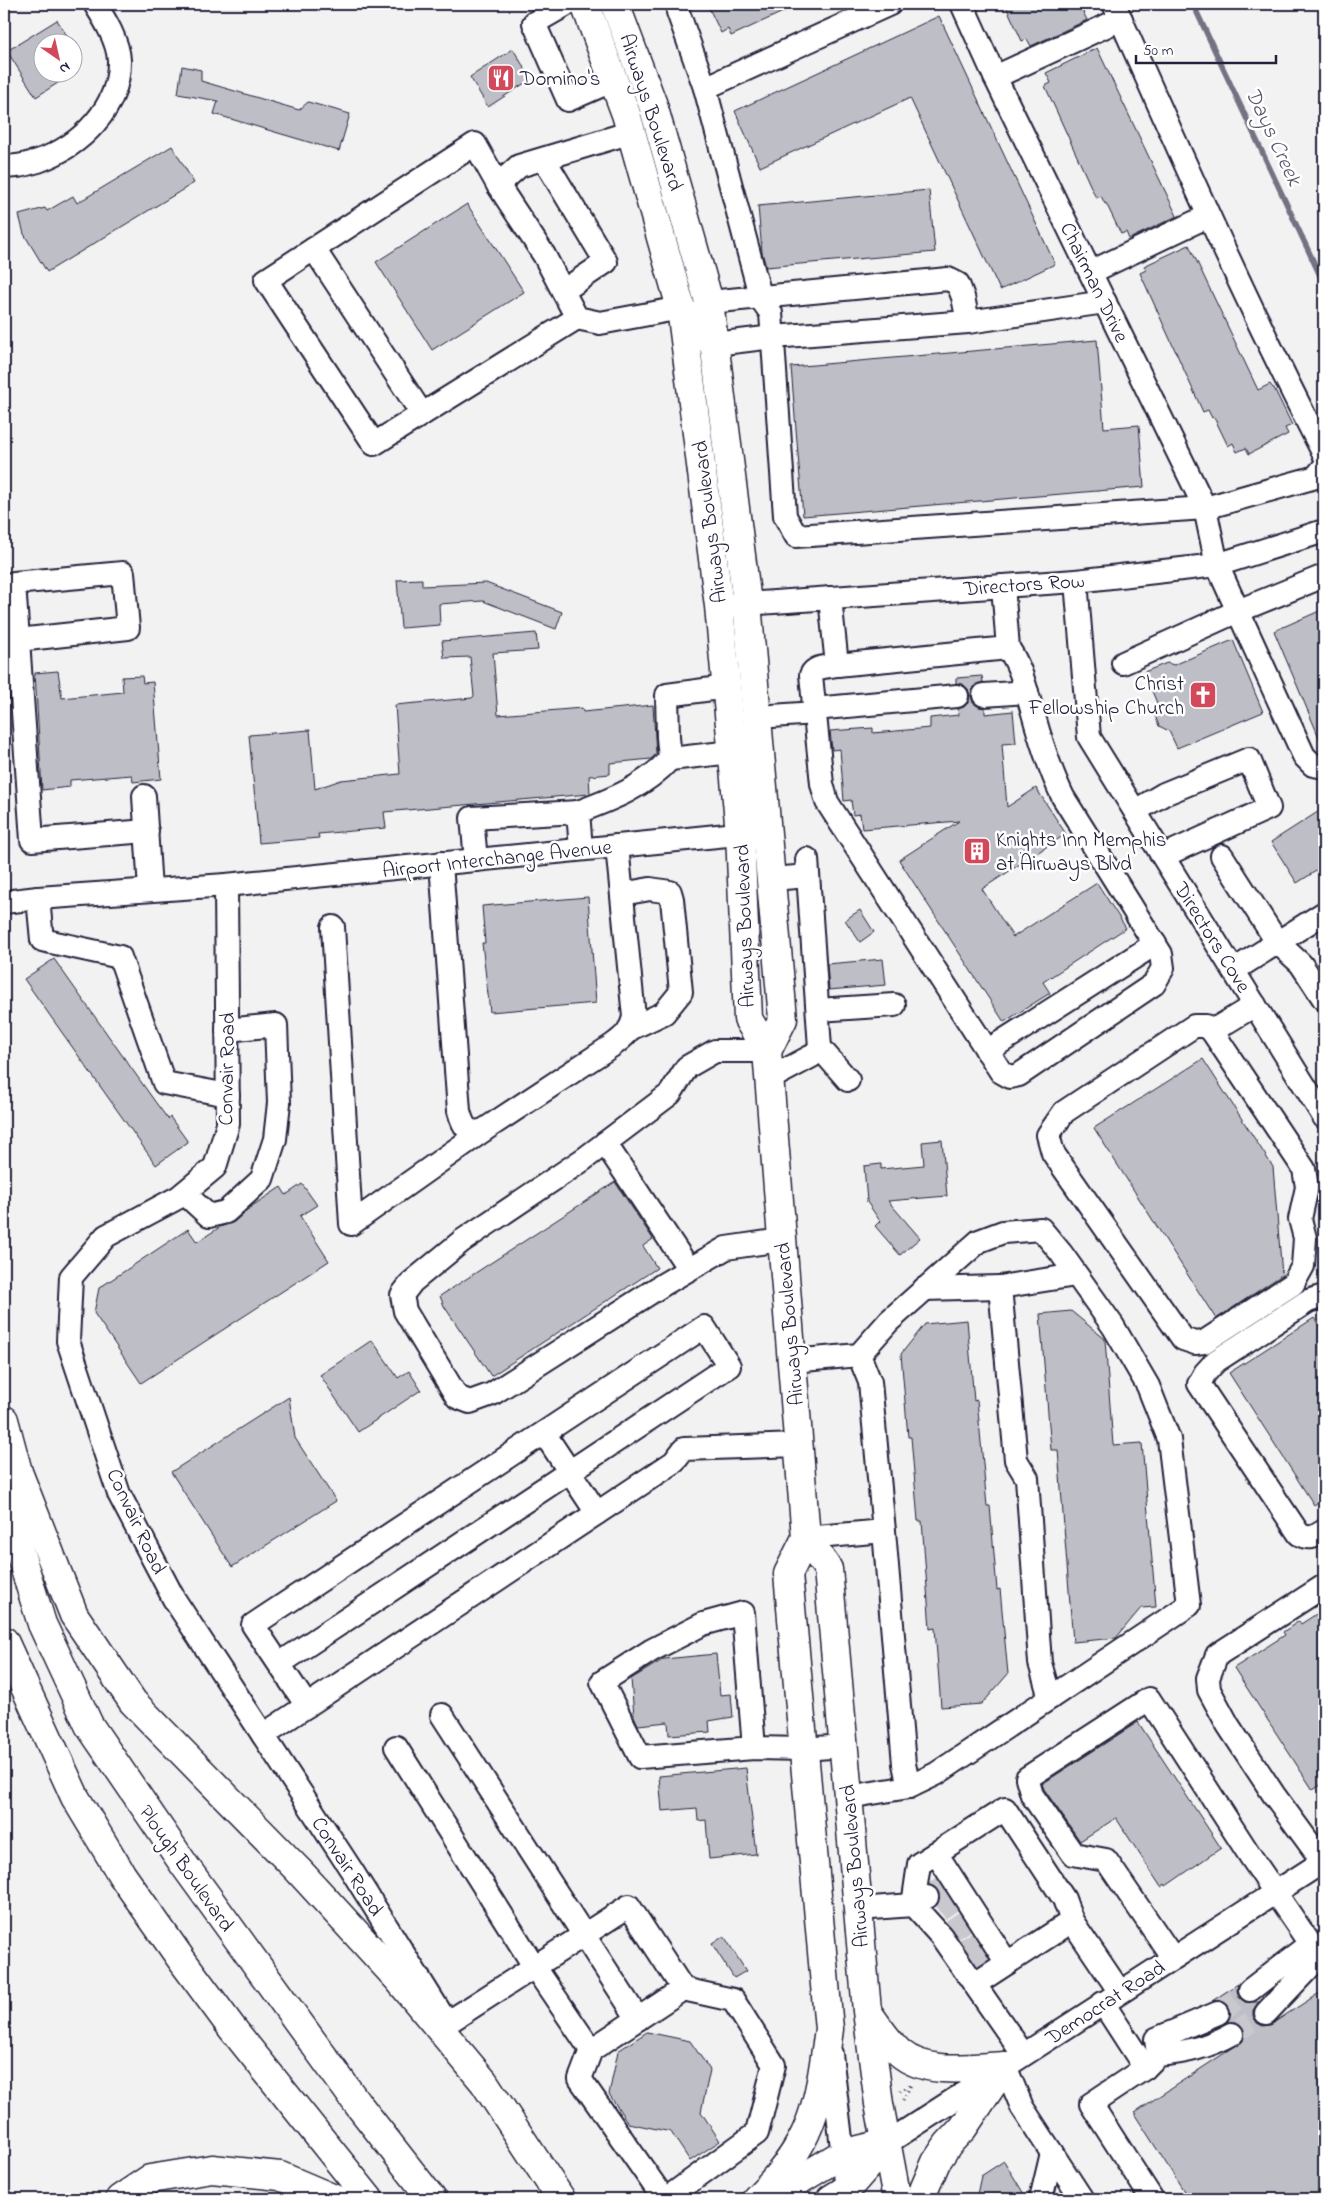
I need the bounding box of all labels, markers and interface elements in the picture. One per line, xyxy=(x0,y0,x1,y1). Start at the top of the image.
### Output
street label: Airways Boulevard xyxy=(609,30,690,196)
north arrow xyxy=(32,32,82,82)
scale bar xyxy=(1136,32,1276,64)
text: 50 m xyxy=(1143,40,1174,62)
text: N xyxy=(55,56,74,79)
restaurant icon: Domino's xyxy=(486,63,516,93)
place label: Domino's xyxy=(519,65,601,95)
water label: Days Creek xyxy=(1236,83,1310,193)
street label: Chairman Drive xyxy=(1051,218,1135,348)
street label: Airways Boulevard xyxy=(686,438,738,605)
street label: Directors Row xyxy=(962,567,1086,605)
place label: Christ Fellowship Church xyxy=(1028,670,1184,724)
church icon: Christ Fellowship Church xyxy=(1188,680,1218,710)
place label: Knights Inn Memphis at Airways Blvd xyxy=(996,826,1166,882)
street label: Airport Interchange Avenue xyxy=(381,833,614,889)
building icon: Knights Inn Memphis at Airways Blvd xyxy=(962,836,992,866)
street label: Airways Boulevard xyxy=(728,843,766,1008)
street label: Directors Cove xyxy=(1165,876,1258,1000)
street label: Convair Road xyxy=(212,1012,244,1126)
street label: Airways Boulevard xyxy=(769,1241,815,1407)
street label: Convair Road xyxy=(98,1464,173,1580)
street label: Airways Boulevard xyxy=(834,1783,880,1949)
street label: Plough Boulevard xyxy=(129,1800,240,1940)
street label: Convair Road xyxy=(303,1811,390,1923)
street label: Democrat Road xyxy=(1040,1954,1172,2054)

